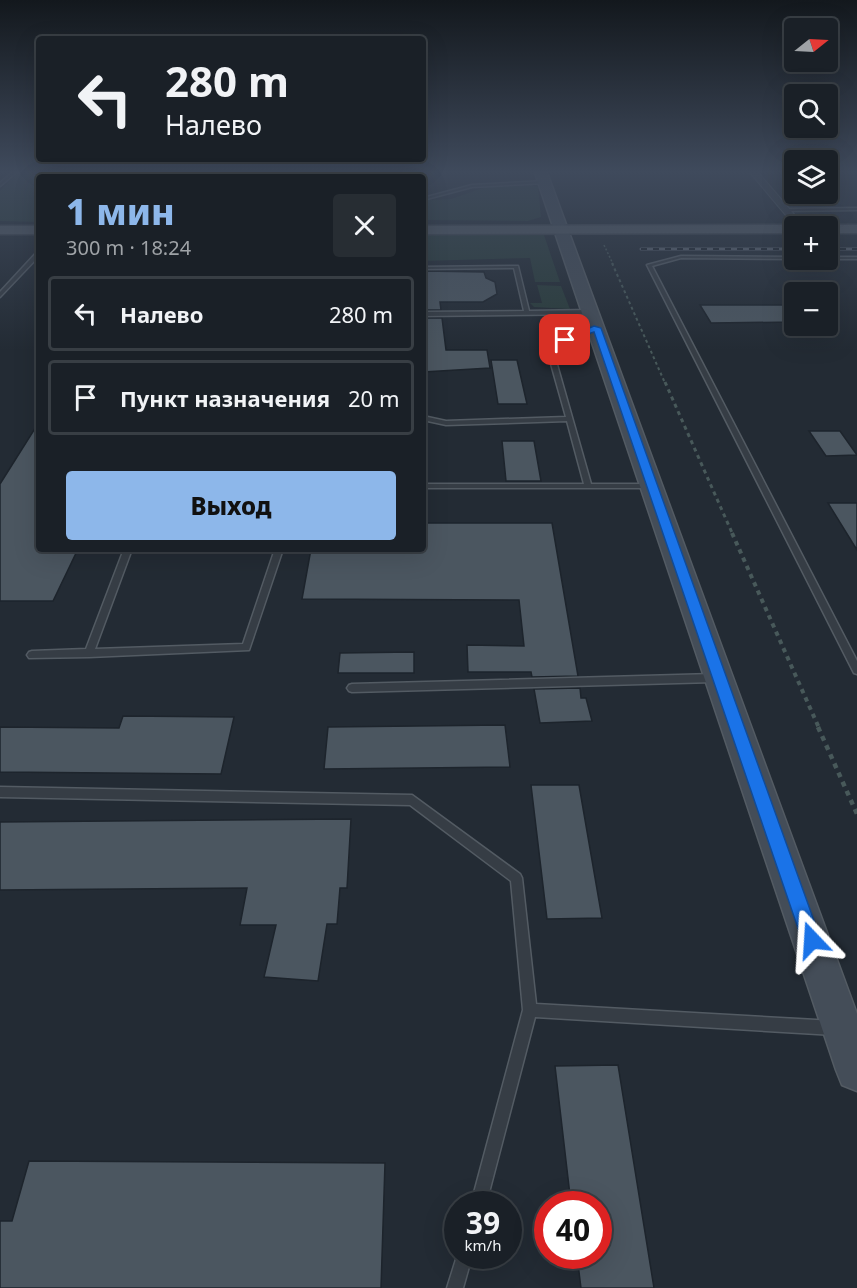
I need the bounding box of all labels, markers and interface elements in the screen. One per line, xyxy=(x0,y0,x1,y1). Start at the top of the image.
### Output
north arrow xyxy=(784,18,838,72)
map controls xyxy=(784,18,838,336)
text: 280 m xyxy=(165,52,289,109)
icon: left xyxy=(66,60,144,138)
button: search xyxy=(784,84,838,138)
text: Налево xyxy=(165,106,262,143)
button: layers xyxy=(784,150,838,204)
text: 1 мин xyxy=(66,187,175,236)
button: close xyxy=(333,194,396,257)
button: + xyxy=(784,216,838,270)
text: 300 m · 18:24 xyxy=(66,234,191,261)
button: − xyxy=(784,282,838,336)
icon: left xyxy=(69,297,102,330)
text: Налево xyxy=(120,299,203,329)
text: 280 m xyxy=(329,299,393,329)
pin xyxy=(539,314,590,365)
icon: arrive xyxy=(548,323,581,356)
icon: arrive xyxy=(69,381,102,414)
text: Пункт назначения xyxy=(120,383,330,413)
text: 20 m xyxy=(348,383,399,413)
button: Выход xyxy=(66,471,396,540)
position arrow xyxy=(780,908,844,972)
speed limit sign: 40 xyxy=(534,1191,612,1269)
text: 39 xyxy=(466,1202,500,1243)
text: km/h xyxy=(465,1235,501,1255)

